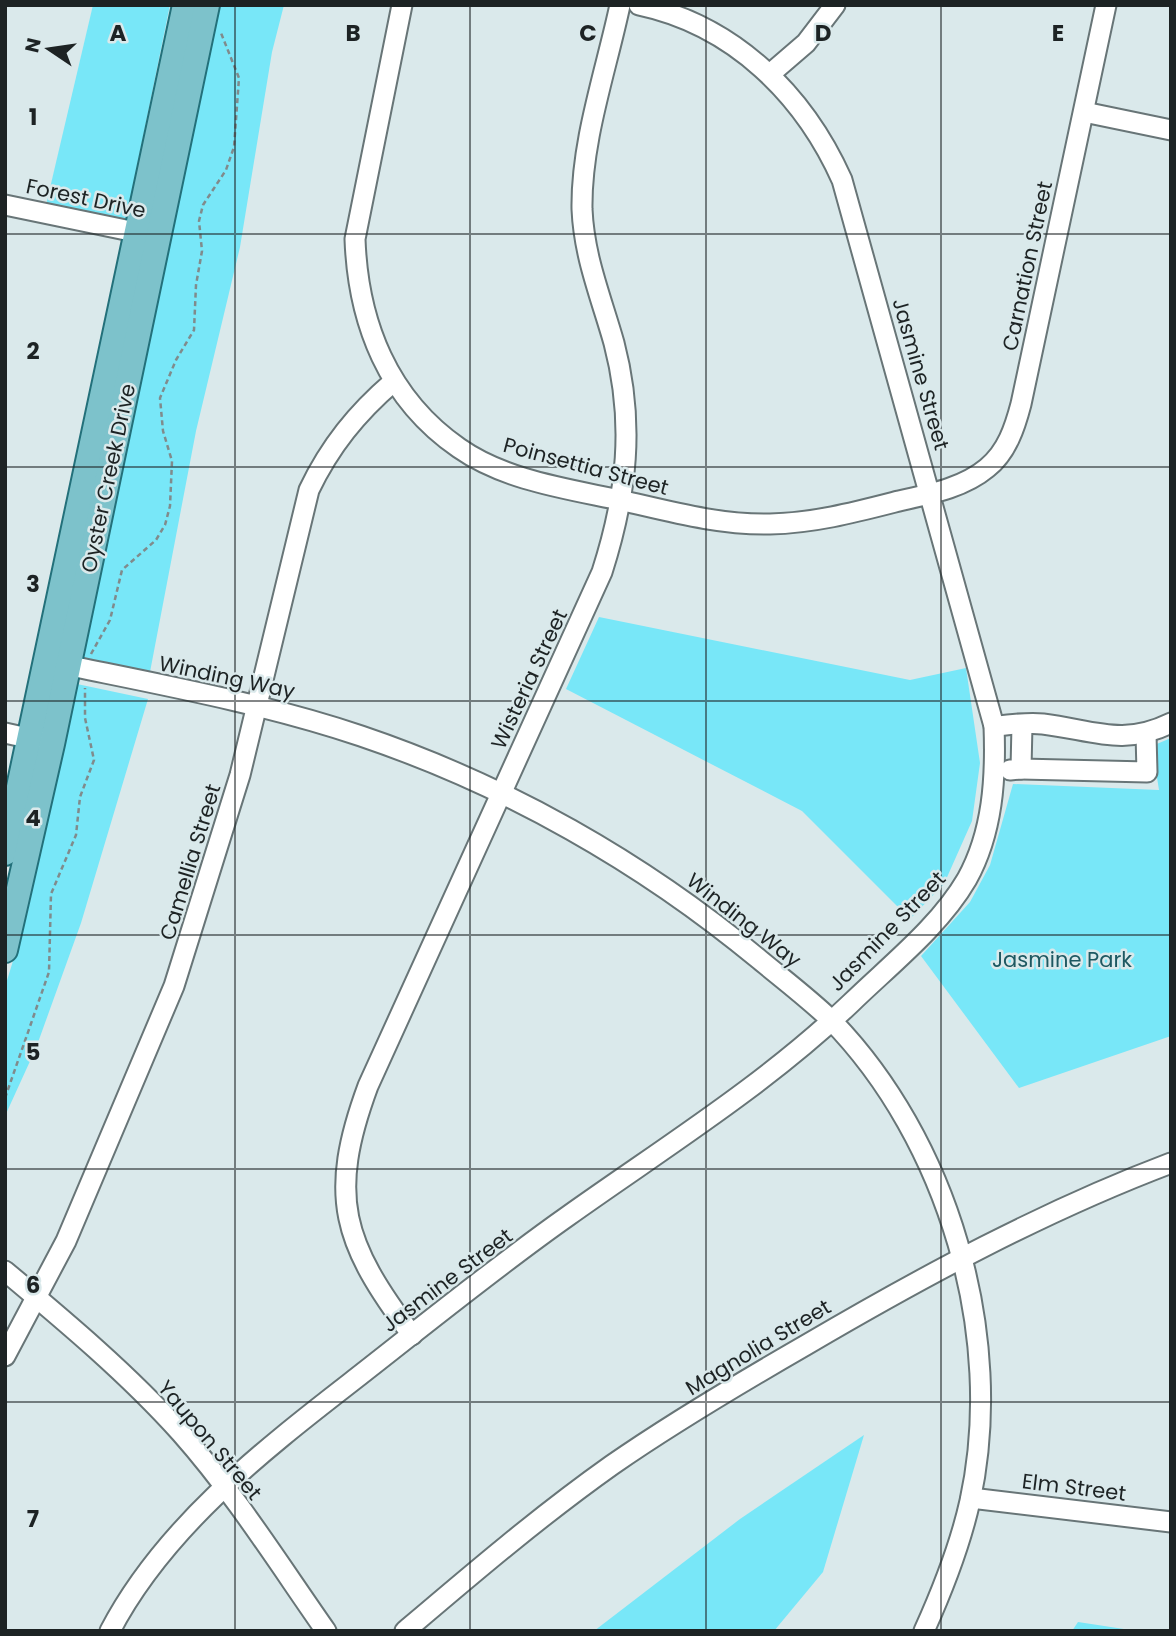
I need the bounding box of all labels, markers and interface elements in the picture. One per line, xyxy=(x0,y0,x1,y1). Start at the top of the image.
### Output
north arrow xyxy=(14,14,84,84)
text: A xyxy=(110,17,127,49)
text: B xyxy=(345,17,361,49)
text: C xyxy=(579,17,597,49)
text: D xyxy=(815,17,831,49)
text: E xyxy=(1052,17,1064,49)
text: N xyxy=(18,35,48,55)
text: 1 xyxy=(29,101,37,133)
street label: Forest Drive xyxy=(23,171,149,225)
street label: Carnation Street xyxy=(995,179,1059,353)
street label: Jasmine Street xyxy=(885,295,957,453)
text: 2 xyxy=(26,335,40,367)
street label: Oyster Creek Drive xyxy=(74,381,142,575)
street label: Poinsettia Street xyxy=(500,430,672,502)
text: 3 xyxy=(26,568,40,600)
street label: Wisteria Street xyxy=(484,604,574,754)
street label: Winding Way xyxy=(156,648,298,706)
street label: Camellia Street xyxy=(152,780,228,944)
text: 4 xyxy=(25,802,41,834)
street label: Jasmine Street xyxy=(822,865,952,997)
street label: Winding Way xyxy=(681,866,808,974)
park label: Jasmine Park xyxy=(992,945,1132,974)
text: 5 xyxy=(26,1036,40,1068)
street label: Jasmine Street xyxy=(376,1221,518,1339)
text: 6 xyxy=(26,1269,40,1301)
street label: Magnolia Street xyxy=(680,1292,836,1402)
street label: Yaupon Street xyxy=(151,1374,269,1506)
street label: Elm Street xyxy=(1020,1466,1128,1508)
text: 7 xyxy=(27,1503,39,1535)

